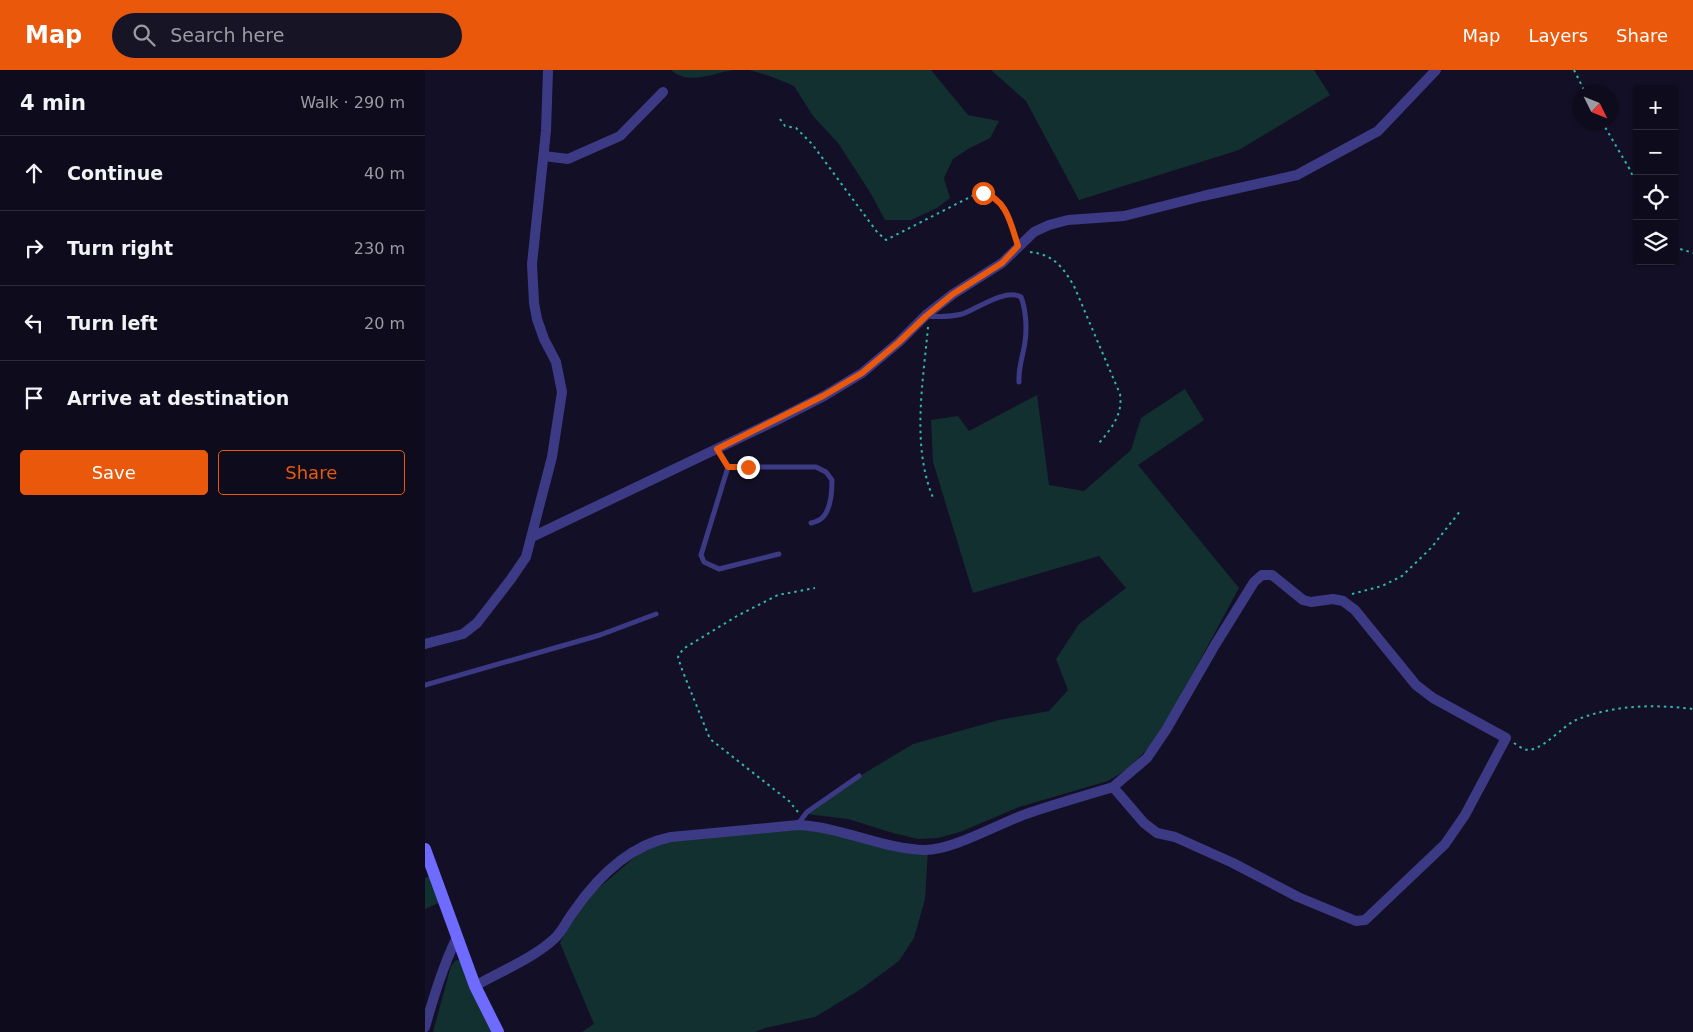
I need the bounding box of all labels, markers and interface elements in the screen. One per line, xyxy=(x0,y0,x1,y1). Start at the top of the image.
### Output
search box xyxy=(112,13,462,58)
text: Map xyxy=(25,21,82,49)
icon: search xyxy=(130,21,158,49)
text: Search here xyxy=(170,24,284,46)
text: Map xyxy=(1462,25,1500,46)
text: Layers xyxy=(1528,25,1588,46)
text: Share xyxy=(1616,25,1668,46)
north arrow xyxy=(1573,85,1618,130)
map controls xyxy=(1633,85,1678,265)
button: + xyxy=(1633,85,1678,130)
text: 4 min xyxy=(20,91,86,115)
text: Walk · 290 m xyxy=(300,93,405,112)
button: − xyxy=(1633,130,1678,175)
icon: ahead xyxy=(20,159,48,187)
text: Continue xyxy=(67,162,163,184)
text: 40 m xyxy=(364,164,405,183)
button: locate xyxy=(1633,175,1678,220)
route start xyxy=(972,182,995,205)
button: layers xyxy=(1633,220,1678,265)
icon: right xyxy=(20,234,48,262)
text: Turn right xyxy=(67,237,173,259)
text: 230 m xyxy=(354,239,405,258)
icon: left xyxy=(20,309,48,337)
text: Turn left xyxy=(67,312,158,334)
text: 20 m xyxy=(364,314,405,333)
icon: arrive xyxy=(20,384,48,412)
text: Arrive at destination xyxy=(67,387,289,409)
button: Save xyxy=(20,450,208,495)
button: Share xyxy=(218,450,405,495)
route end xyxy=(737,456,760,479)

